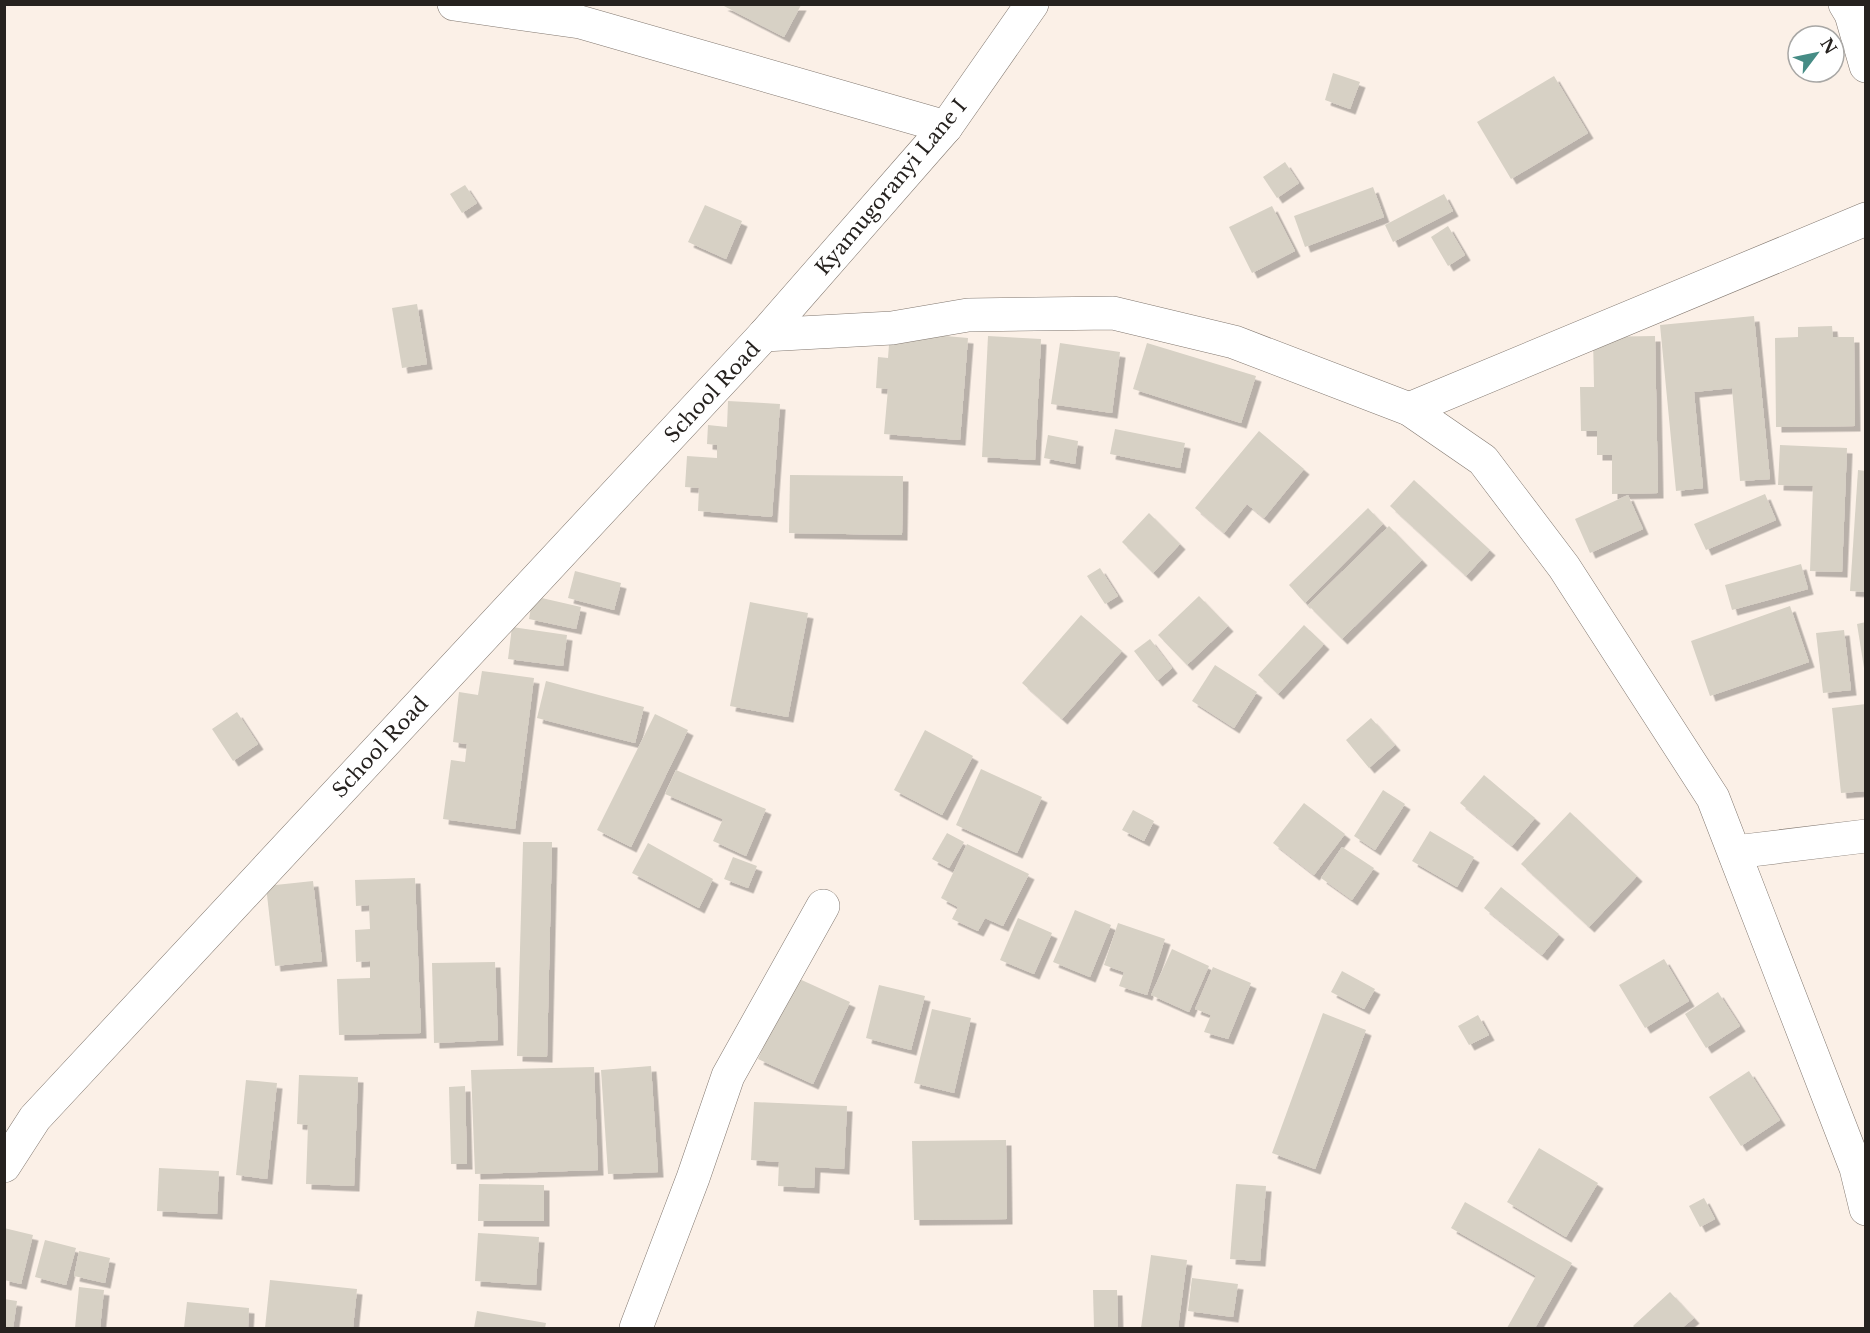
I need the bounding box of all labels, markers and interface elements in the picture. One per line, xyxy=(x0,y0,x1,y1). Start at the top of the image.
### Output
north arrow xyxy=(1786,24,1846,84)
text: N xyxy=(1816,34,1841,58)
street label: Kyamugoranyi Lane I xyxy=(811,94,971,280)
street label: School Road xyxy=(659,337,765,447)
street label: School Road xyxy=(327,692,433,802)

